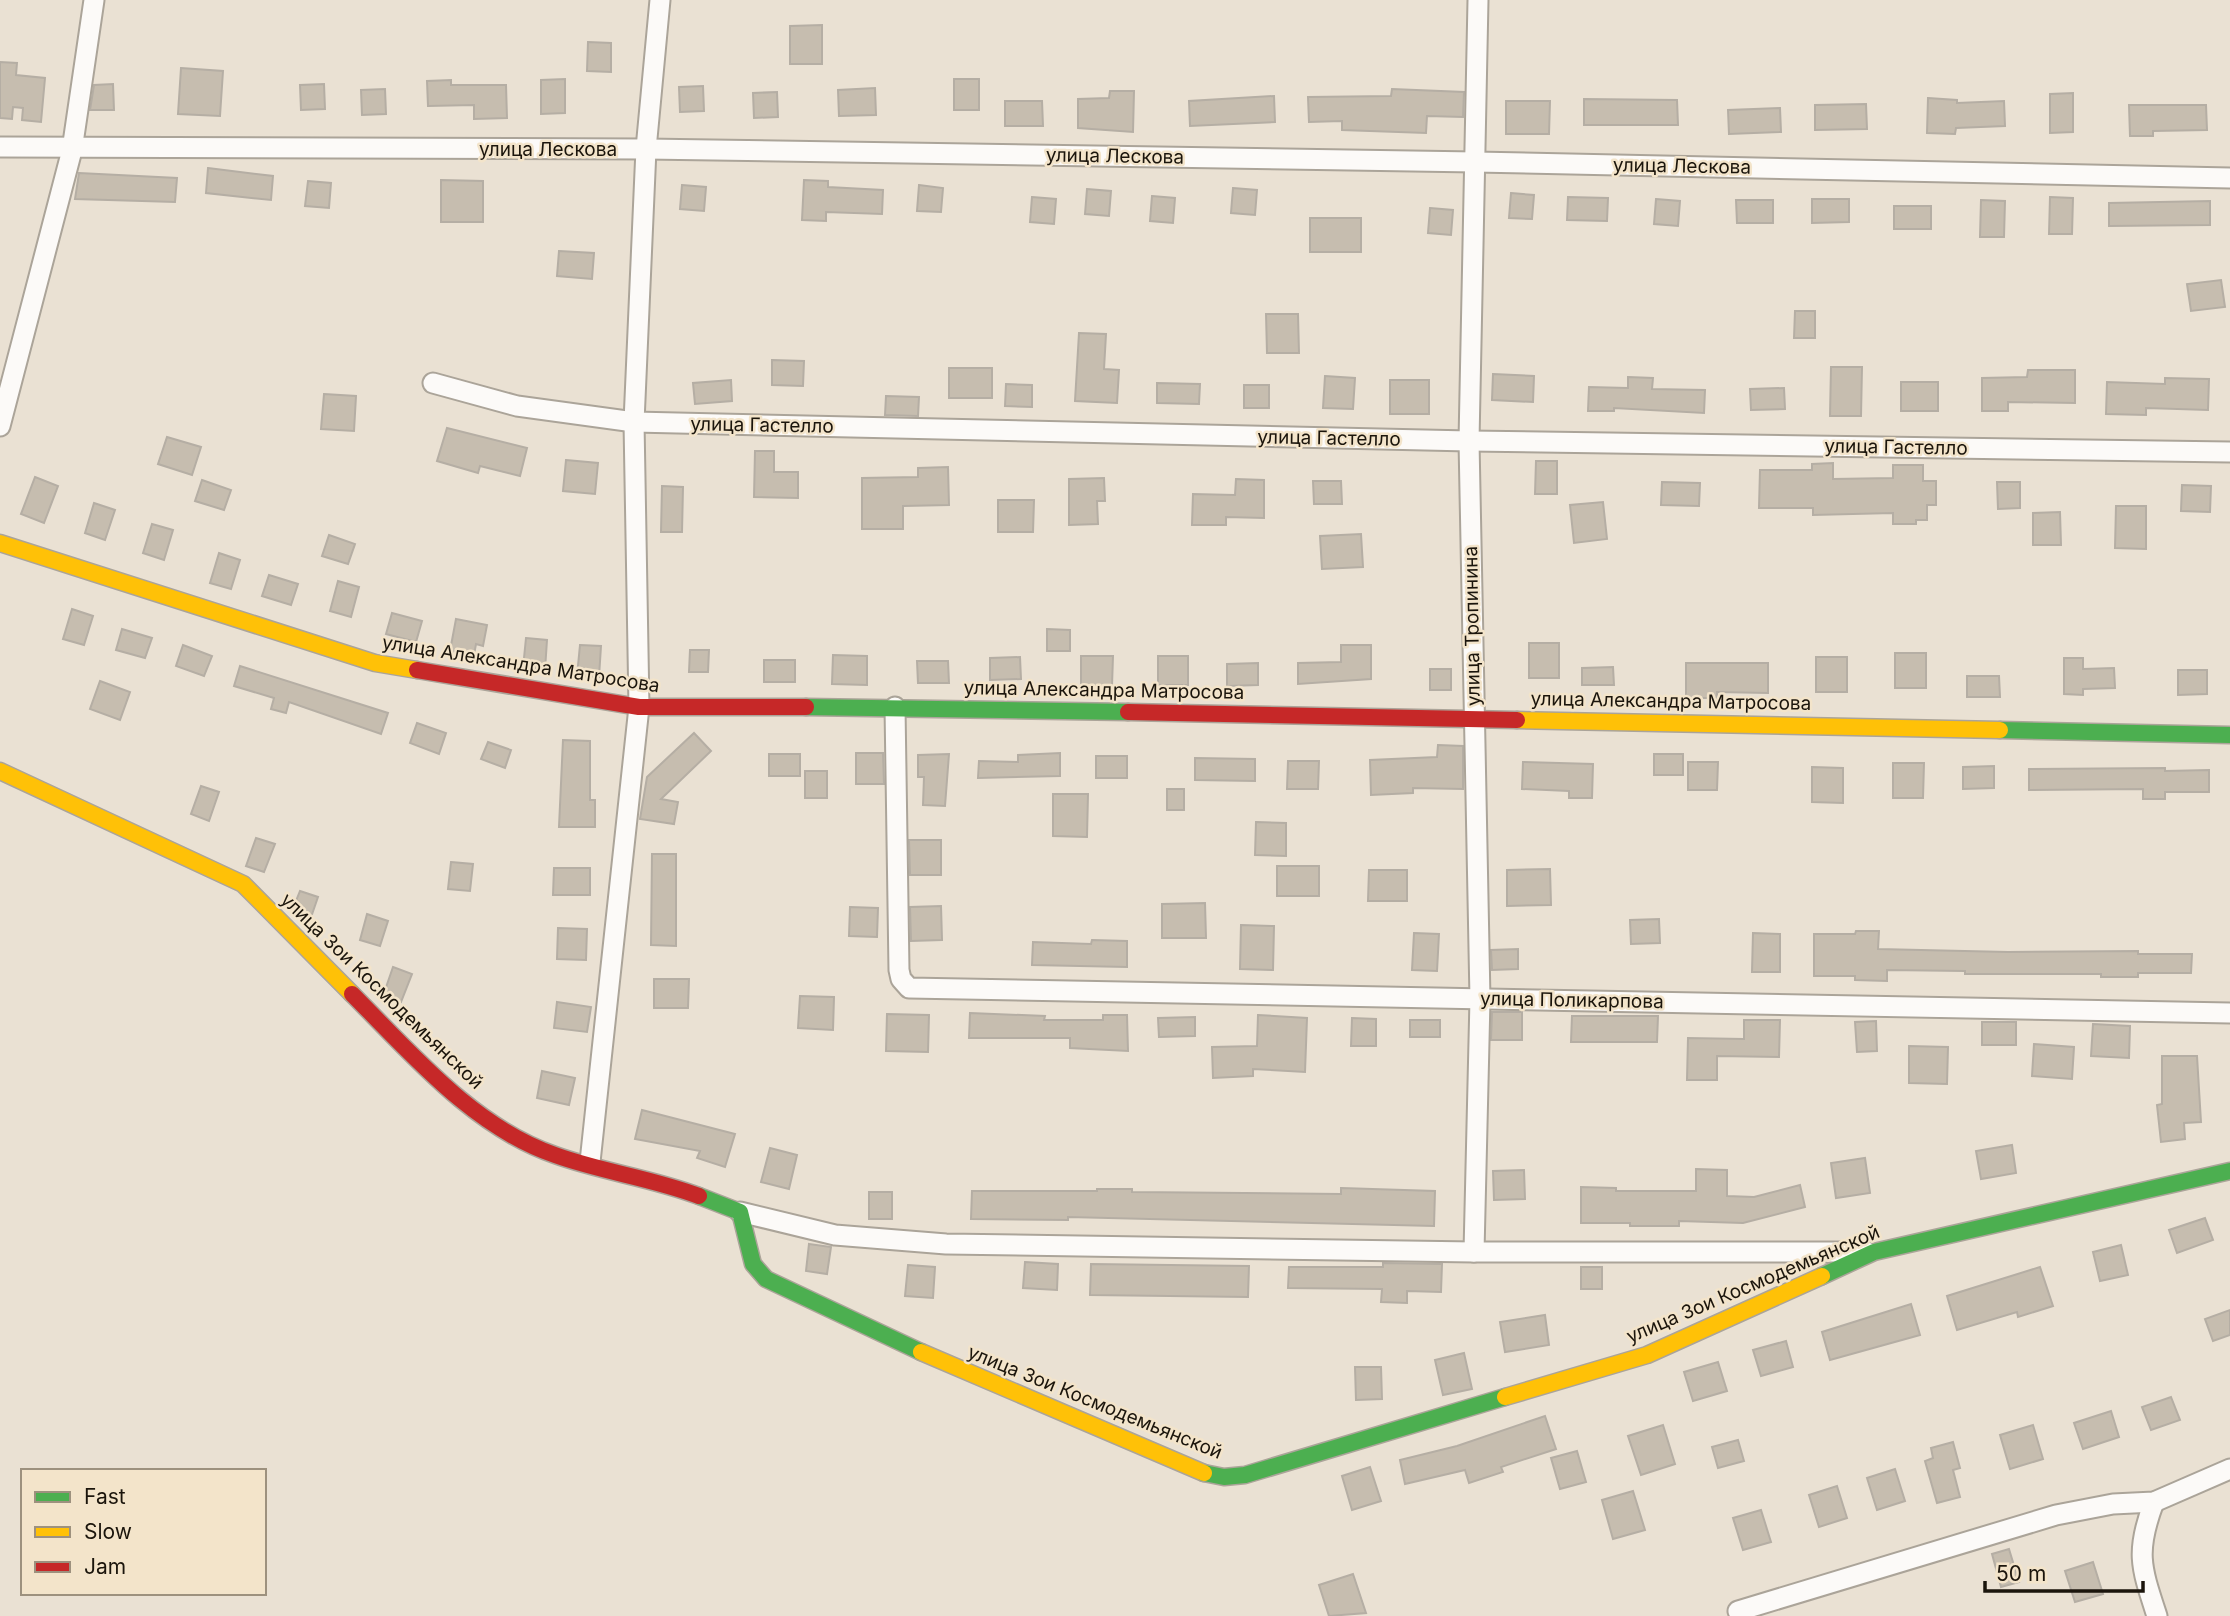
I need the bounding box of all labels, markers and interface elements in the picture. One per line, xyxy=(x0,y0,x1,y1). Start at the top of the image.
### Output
street label: улица Лескова xyxy=(479,138,617,161)
street label: улица Лескова xyxy=(1046,143,1184,169)
street label: улица Лескова xyxy=(1613,153,1751,179)
street label: улица Гастелло xyxy=(690,412,834,438)
street label: улица Гастелло xyxy=(1257,425,1401,451)
street label: улица Гастелло xyxy=(1824,434,1968,460)
street label: улица Тропинина xyxy=(1459,546,1485,706)
street label: улица Александра Матросова xyxy=(381,631,661,697)
street label: улица Александра Матросова xyxy=(963,676,1245,704)
street label: улица Александра Матросова xyxy=(1530,687,1812,715)
street label: улица Зои Космодемьянской xyxy=(276,888,488,1094)
street label: улица Поликарпова xyxy=(1480,987,1664,1013)
street label: улица Зои Космодемьянской xyxy=(1623,1220,1883,1348)
street label: улица Зои Космодемьянской xyxy=(964,1340,1226,1464)
legend xyxy=(21,1469,266,1595)
text: Fast xyxy=(84,1484,126,1509)
text: Slow xyxy=(84,1519,132,1544)
scale bar xyxy=(1985,1550,2142,1594)
text: Jam xyxy=(84,1554,126,1579)
text: 50 m xyxy=(1996,1561,2046,1586)

